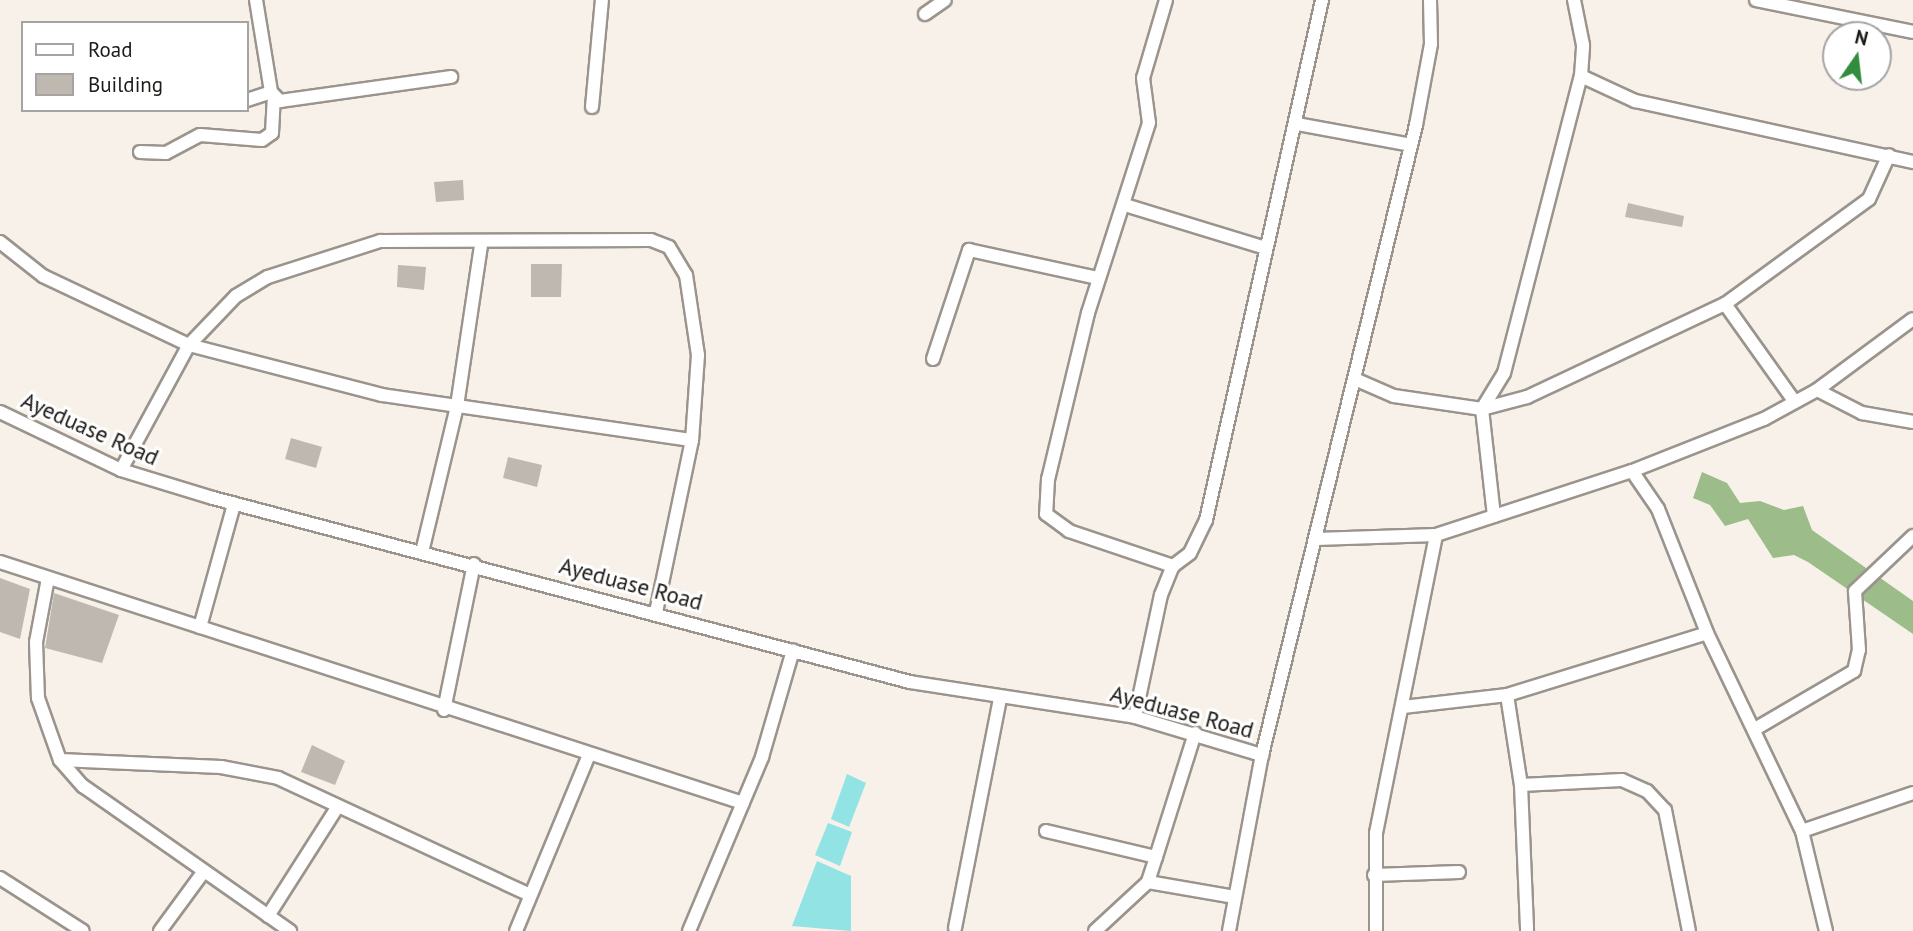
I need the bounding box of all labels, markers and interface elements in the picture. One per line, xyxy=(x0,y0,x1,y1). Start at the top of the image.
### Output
legend xyxy=(21,21,248,112)
north arrow xyxy=(1822,21,1892,91)
text: N xyxy=(1853,24,1871,51)
text: Road xyxy=(88,36,132,63)
text: Building xyxy=(88,71,163,98)
street label: Ayeduase Road xyxy=(17,386,163,472)
street label: Ayeduase Road xyxy=(556,552,706,616)
street label: Ayeduase Road xyxy=(1107,680,1257,744)

